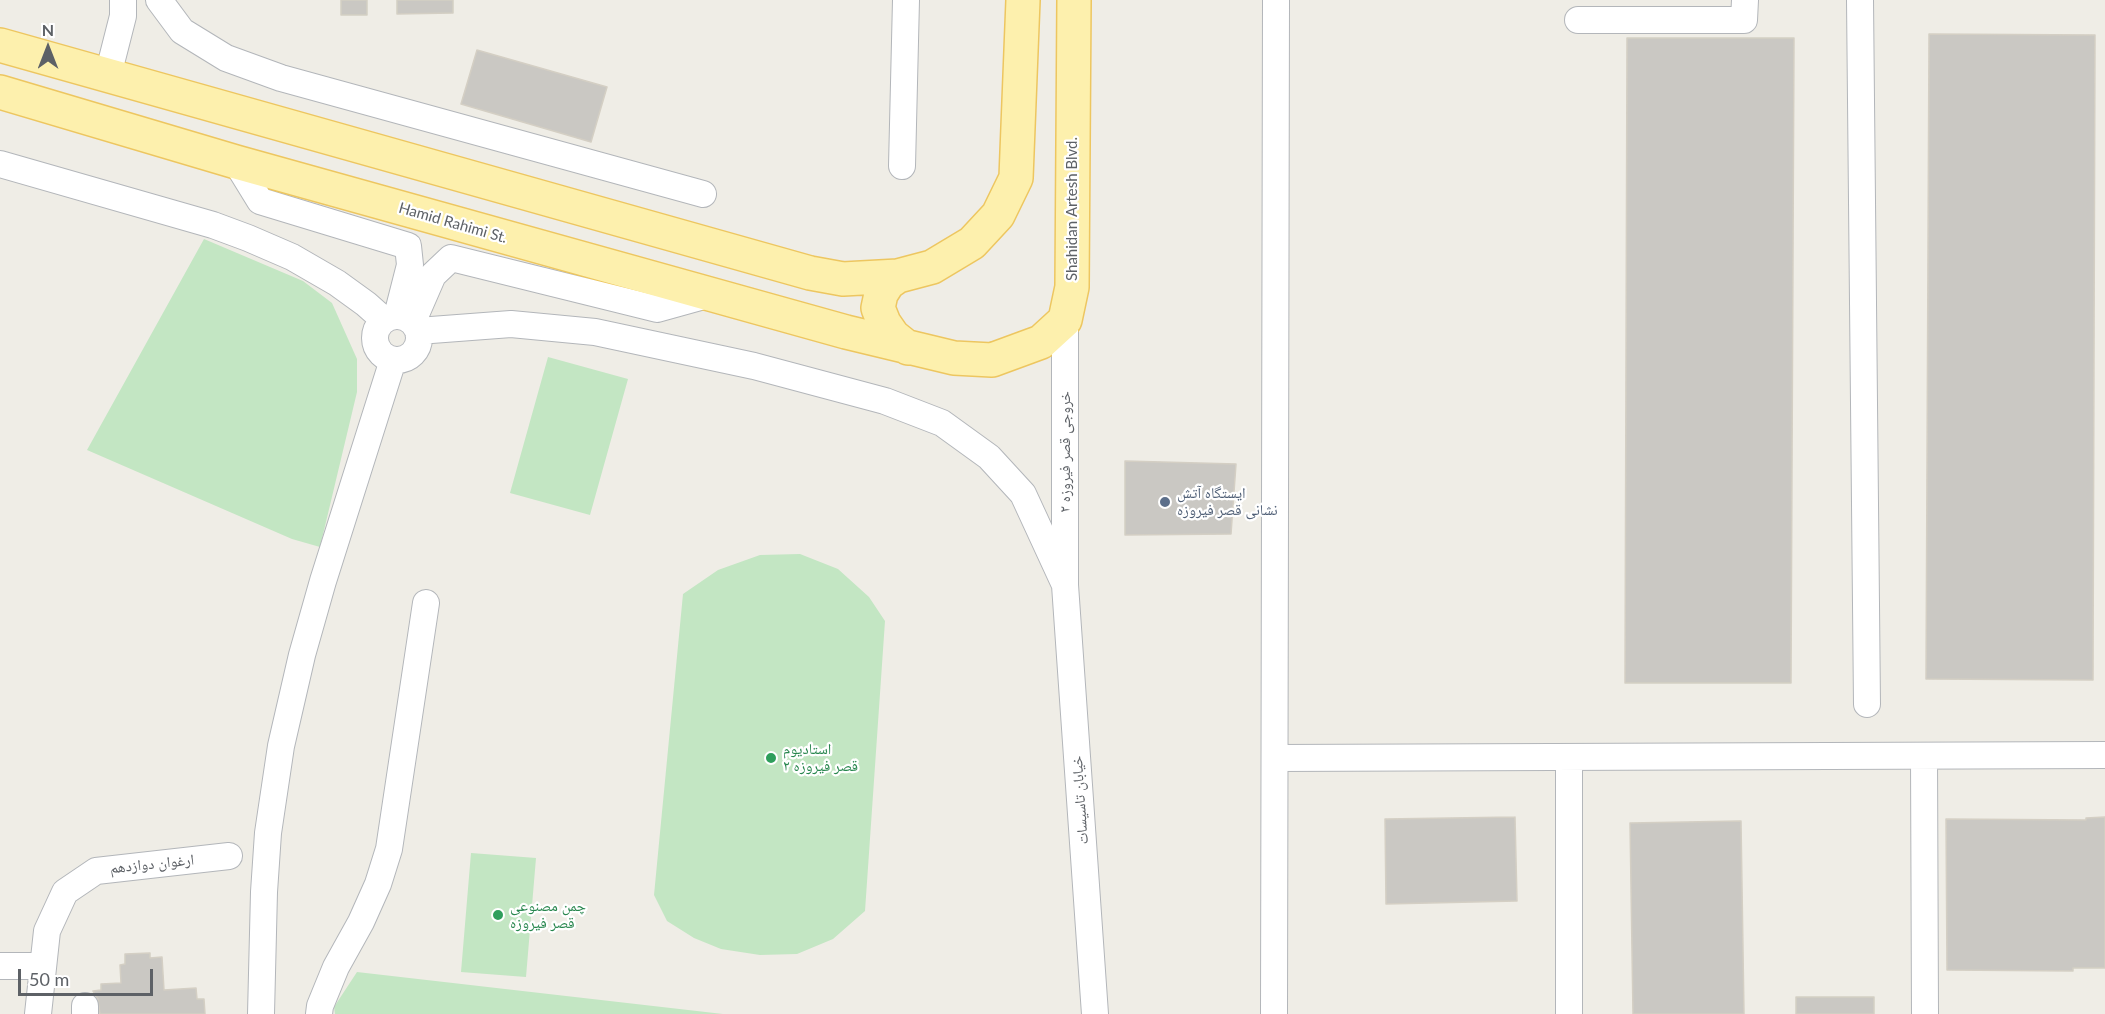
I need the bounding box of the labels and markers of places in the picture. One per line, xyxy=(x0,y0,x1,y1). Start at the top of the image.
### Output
place label: ایستگاه آتش نشانی قصر فیروزه xyxy=(1177,484,1278,519)
marker: ایستگاه آتش نشانی قصر فیروزه xyxy=(1158,495,1172,509)
place label: استادیوم قصر فیروزه ۲ xyxy=(783,740,858,775)
marker: استادیوم قصر فیروزه ۲ xyxy=(764,751,778,765)
place label: چمن مصنوعی قصر فیروزه xyxy=(510,897,586,932)
marker: چمن مصنوعی قصر فیروزه xyxy=(491,908,505,922)

